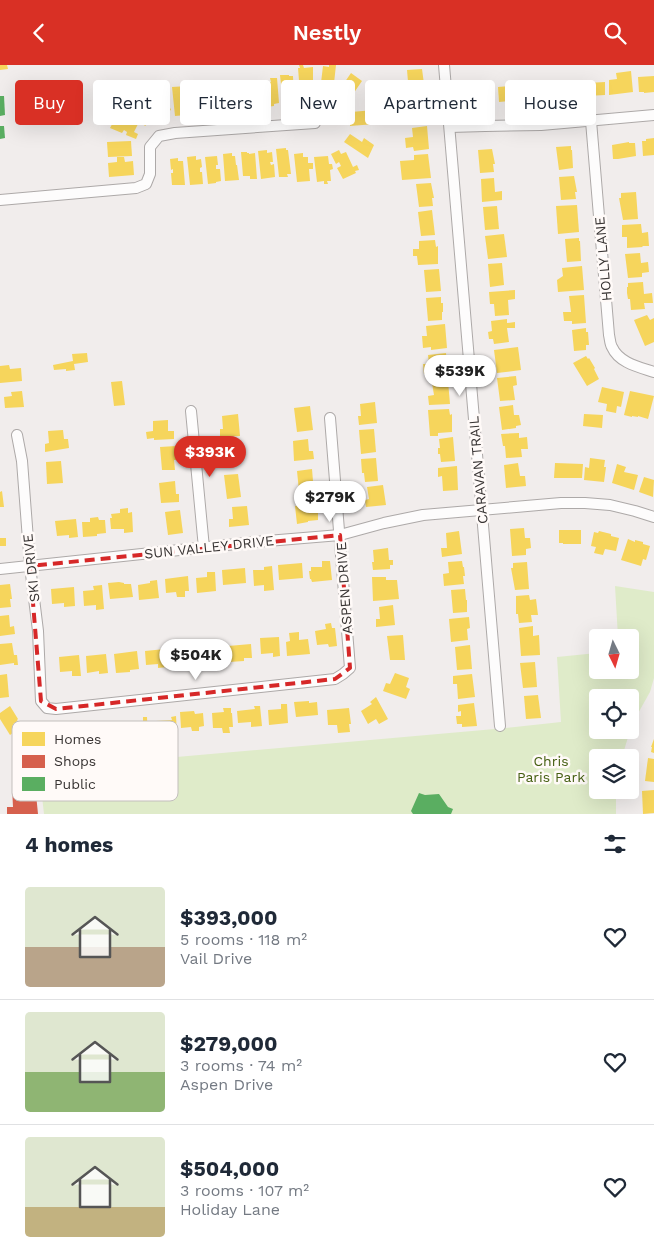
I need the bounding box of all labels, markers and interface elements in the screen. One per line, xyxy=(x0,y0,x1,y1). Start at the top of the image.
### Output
icon: back xyxy=(25,19,53,47)
icon: search xyxy=(601,19,629,47)
text: Nestly xyxy=(293,20,361,45)
chip: Buy xyxy=(15,80,83,125)
chip: Rent xyxy=(93,80,170,125)
chip: Filters xyxy=(180,80,271,125)
chip: New xyxy=(281,80,355,125)
chip: Apartment xyxy=(365,80,495,125)
chip: House xyxy=(505,80,596,125)
street label: HOLLY LANE xyxy=(591,216,615,302)
pin: $539K xyxy=(425,355,495,397)
text: $539K xyxy=(435,361,485,380)
street label: CARAVAN TRAIL xyxy=(465,415,491,525)
pin: $393K xyxy=(175,435,245,478)
text: $393K xyxy=(185,442,235,461)
pin: $279K xyxy=(295,481,365,523)
text: $279K xyxy=(305,487,355,506)
street label: SUN VALLEY DRIVE xyxy=(143,532,275,562)
street label: SKI DRIVE xyxy=(19,533,43,603)
street label: ASPEN DRIVE xyxy=(333,541,355,635)
north arrow xyxy=(589,629,639,679)
map controls xyxy=(589,629,639,799)
pin: $504K xyxy=(161,639,231,681)
text: $504K xyxy=(170,645,222,664)
button: locate xyxy=(589,689,639,739)
legend xyxy=(12,721,178,801)
text: Homes xyxy=(54,731,101,747)
button: layers xyxy=(589,749,639,799)
text: Shops xyxy=(54,753,96,769)
park label: Chris Paris Park xyxy=(517,753,585,785)
text: Public xyxy=(54,776,96,792)
icon: filters xyxy=(601,830,629,858)
text: 4 homes xyxy=(25,832,113,857)
text: $393,000 xyxy=(180,905,278,930)
icon: home xyxy=(65,907,125,967)
icon: heart xyxy=(601,923,629,951)
text: 5 rooms · 118 m² xyxy=(180,930,307,949)
text: Vail Drive xyxy=(180,949,252,968)
text: $279,000 xyxy=(180,1031,278,1056)
icon: home xyxy=(65,1032,125,1092)
icon: heart xyxy=(601,1048,629,1076)
text: 3 rooms · 74 m² xyxy=(180,1056,302,1075)
text: Aspen Drive xyxy=(180,1075,273,1094)
text: $504,000 xyxy=(180,1156,279,1181)
icon: home xyxy=(65,1157,125,1217)
icon: heart xyxy=(601,1173,629,1201)
text: 3 rooms · 107 m² xyxy=(180,1181,309,1200)
text: Holiday Lane xyxy=(180,1200,280,1219)

